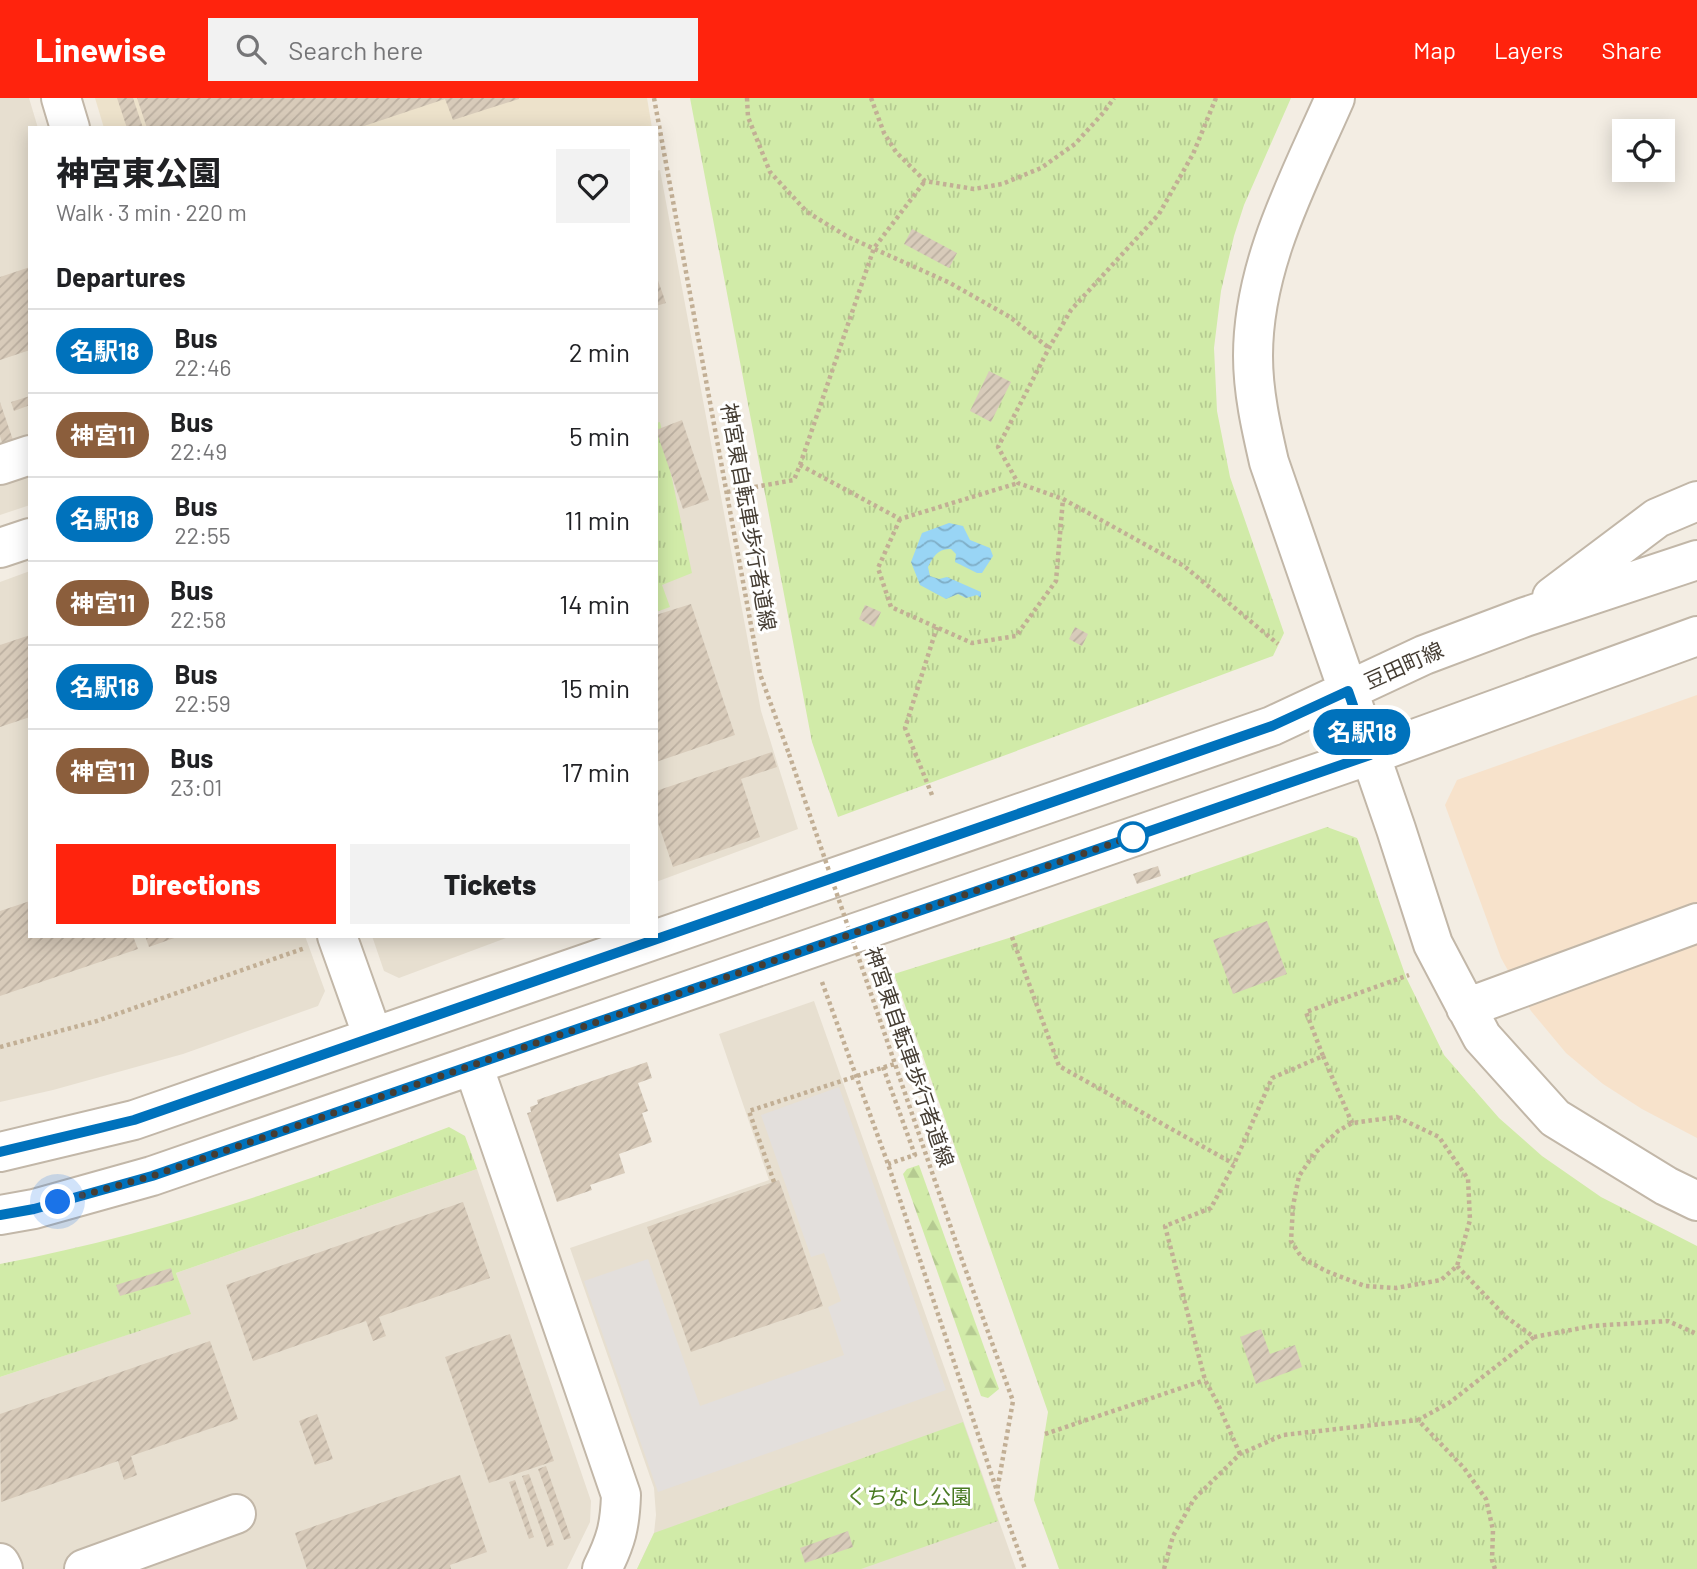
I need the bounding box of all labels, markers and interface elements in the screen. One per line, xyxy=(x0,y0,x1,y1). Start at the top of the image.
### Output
search box xyxy=(208,18,698,81)
text: Linewise xyxy=(35,29,166,69)
icon: search xyxy=(232,30,270,68)
text: Search here xyxy=(288,34,423,65)
text: Map xyxy=(1413,35,1456,64)
text: Layers xyxy=(1494,35,1563,64)
text: Share xyxy=(1601,35,1662,64)
map controls xyxy=(1612,119,1675,182)
button: locate xyxy=(1612,119,1675,182)
button: heart xyxy=(556,149,630,223)
text: 神宮東公園 xyxy=(56,152,221,192)
text: Walk · 3 min · 220 m xyxy=(56,198,247,226)
text: Departures xyxy=(56,261,186,292)
text: Bus xyxy=(174,322,218,353)
text: 名駅18 xyxy=(70,336,139,365)
text: 2 min xyxy=(569,336,630,367)
text: 22:46 xyxy=(174,353,231,381)
street label: 神宮東自転車歩行者道線 xyxy=(717,401,782,633)
text: Bus xyxy=(170,406,213,437)
text: 神宮11 xyxy=(70,420,135,449)
text: 5 min xyxy=(569,420,630,451)
text: 22:49 xyxy=(170,437,227,465)
text: Bus xyxy=(174,490,218,521)
text: 名駅18 xyxy=(70,504,139,533)
text: 11 min xyxy=(564,504,630,535)
text: 22:55 xyxy=(174,521,231,549)
text: Bus xyxy=(170,574,213,605)
text: 神宮11 xyxy=(70,588,135,617)
text: 14 min xyxy=(559,588,630,619)
text: 22:58 xyxy=(170,605,226,633)
street label: 豆田町線 xyxy=(1360,636,1447,693)
text: Bus xyxy=(174,658,218,689)
text: 名駅18 xyxy=(70,672,139,701)
text: 15 min xyxy=(560,672,630,703)
text: 22:59 xyxy=(174,689,231,717)
line badge: 名駅18 xyxy=(1313,709,1411,755)
text: 名駅18 xyxy=(1327,717,1397,746)
text: Bus xyxy=(170,742,213,773)
text: 神宮11 xyxy=(70,756,135,785)
text: 17 min xyxy=(561,756,630,787)
text: 23:01 xyxy=(170,773,222,801)
unlabelled marker xyxy=(1118,822,1148,852)
button: Directions xyxy=(56,844,336,924)
button: Tickets xyxy=(350,844,630,924)
street label: 神宮東自転車歩行者道線 xyxy=(861,943,960,1170)
your location xyxy=(40,1184,75,1219)
park label: くちなし公園 xyxy=(846,1483,972,1508)

